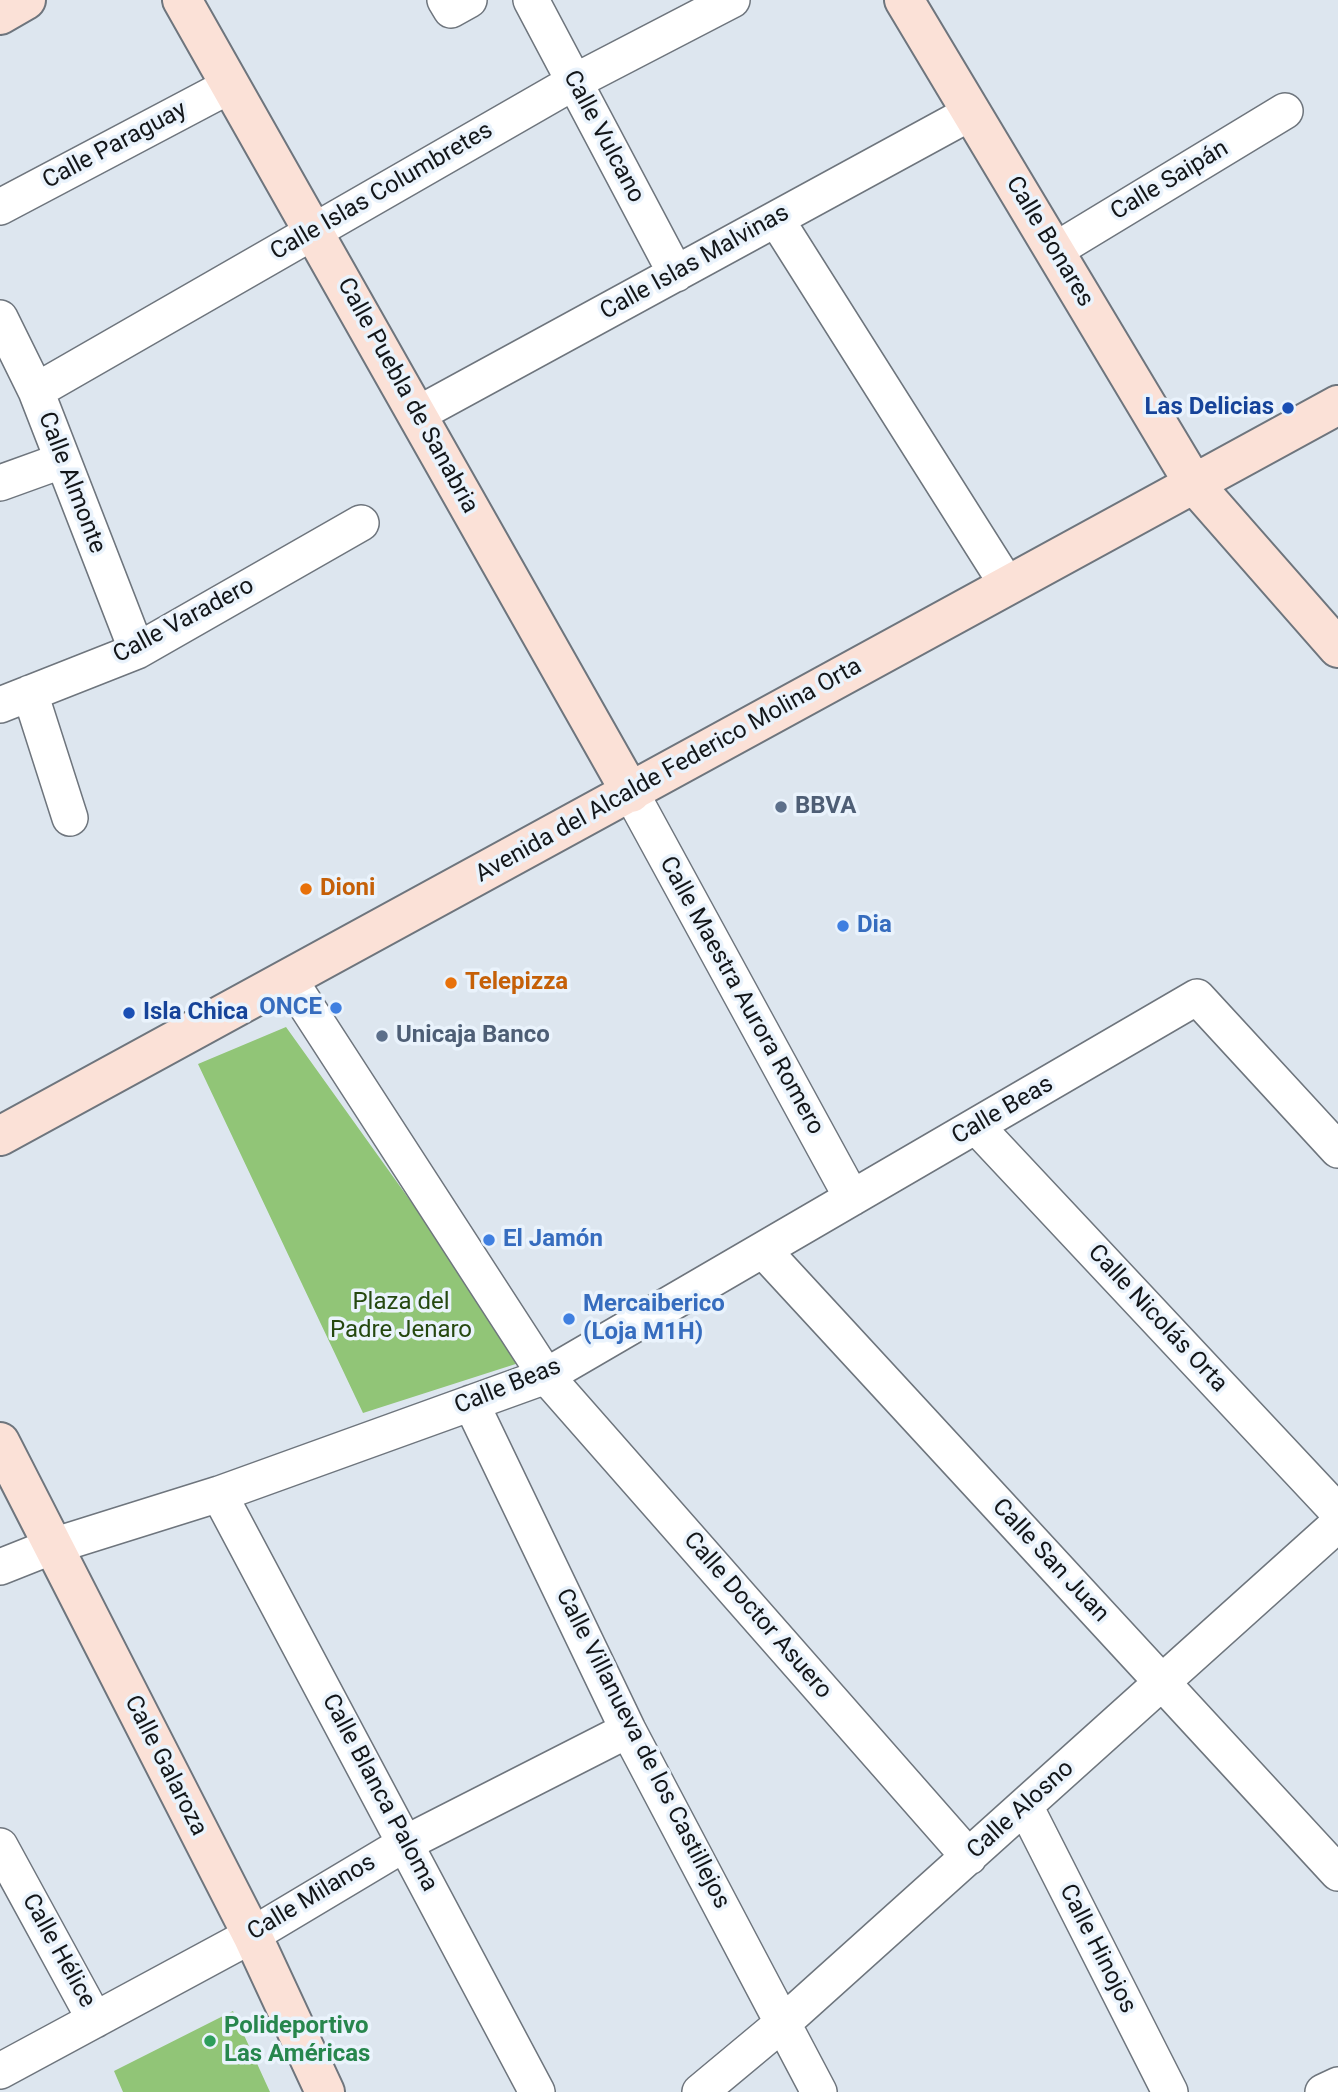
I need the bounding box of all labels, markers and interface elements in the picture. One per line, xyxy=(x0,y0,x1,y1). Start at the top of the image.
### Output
street label: Calle Vulcano xyxy=(556,66,650,208)
street label: Calle Paraguay xyxy=(38,96,192,196)
street label: Calle Islas Columbretes xyxy=(266,117,498,267)
street label: Calle Saipán xyxy=(1106,135,1234,227)
street label: Calle Bonares xyxy=(999,172,1099,312)
street label: Calle Islas Malvinas xyxy=(596,199,794,327)
street label: Calle Puebla de Sanabria xyxy=(330,273,484,519)
place label: Las Delicias xyxy=(1145,394,1274,422)
marker: Las Delicias xyxy=(1280,400,1296,416)
street label: Calle Almonte xyxy=(31,408,111,558)
street label: Calle Varadero xyxy=(109,572,259,670)
street label: Avenida del Alcalde Federico Molina Orta xyxy=(471,652,867,890)
place label: BBVA xyxy=(795,793,856,821)
marker: BBVA xyxy=(773,799,789,815)
street label: Calle Maestra Aurora Romero xyxy=(652,852,830,1140)
place label: Dioni xyxy=(320,875,375,903)
marker: Dioni xyxy=(298,881,314,897)
place label: Dia xyxy=(857,912,892,940)
marker: Dia xyxy=(835,918,851,934)
place label: Telepizza xyxy=(465,969,568,997)
marker: Telepizza xyxy=(443,975,459,991)
place label: ONCE xyxy=(259,994,322,1022)
place label: Isla Chica xyxy=(143,999,248,1027)
marker: ONCE xyxy=(328,1000,344,1016)
marker: Isla Chica xyxy=(121,1005,137,1021)
place label: Unicaja Banco xyxy=(396,1022,550,1050)
marker: Unicaja Banco xyxy=(374,1028,390,1044)
street label: Calle Beas xyxy=(947,1070,1059,1152)
place label: El Jamón xyxy=(503,1226,603,1254)
marker: El Jamón xyxy=(481,1232,497,1248)
street label: Calle Nicolás Orta xyxy=(1081,1239,1233,1399)
park label: Plaza del Padre Jenaro xyxy=(330,1289,472,1345)
place label: Mercaiberico (Loja M1H) xyxy=(583,1291,725,1347)
marker: Mercaiberico (Loja M1H) xyxy=(561,1311,577,1327)
street label: Calle Beas xyxy=(451,1353,565,1421)
street label: Calle San Juan xyxy=(985,1493,1115,1629)
street label: Calle Doctor Asuero xyxy=(677,1527,837,1705)
street label: Calle Villanueva de los Castillejos xyxy=(548,1584,736,1914)
street label: Calle Blanca Paloma xyxy=(315,1689,443,1897)
street label: Calle Galaroza xyxy=(117,1691,213,1841)
street label: Calle Alosno xyxy=(962,1755,1080,1865)
street label: Calle Milanos xyxy=(243,1849,381,1947)
street label: Calle Hinojos xyxy=(1052,1880,1142,2018)
street label: Calle Hélice xyxy=(15,1889,101,2013)
place label: Polideportivo Las Américas xyxy=(224,2013,370,2069)
marker: Polideportivo Las Américas xyxy=(202,2033,218,2049)

